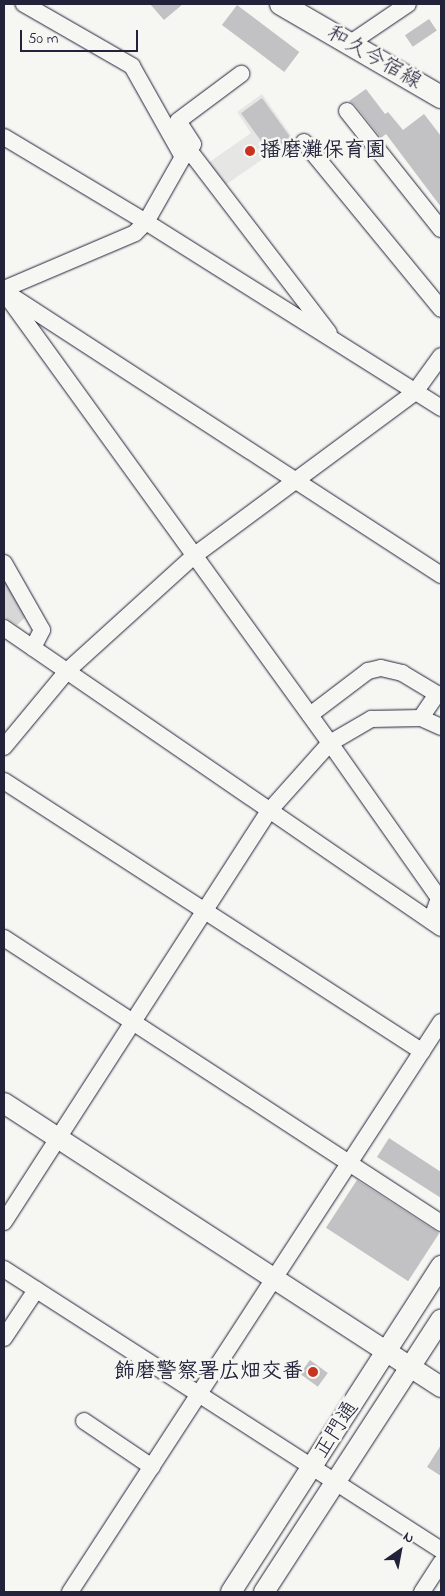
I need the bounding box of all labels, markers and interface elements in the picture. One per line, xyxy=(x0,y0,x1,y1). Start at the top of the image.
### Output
scale bar xyxy=(22,20,140,52)
street label: 和久今宿線 xyxy=(322,21,426,95)
text: 50 m xyxy=(28,28,58,50)
place label: 播磨灘保育園 xyxy=(260,138,386,164)
marker: 播磨灘保育園 xyxy=(244,145,256,157)
place label: 飾磨警察署広畑交番 xyxy=(114,1359,303,1385)
marker: 飾磨警察署広畑交番 xyxy=(307,1366,319,1378)
street label: 正門通 xyxy=(309,1397,365,1463)
north arrow xyxy=(375,1526,425,1576)
text: N xyxy=(399,1527,418,1549)

